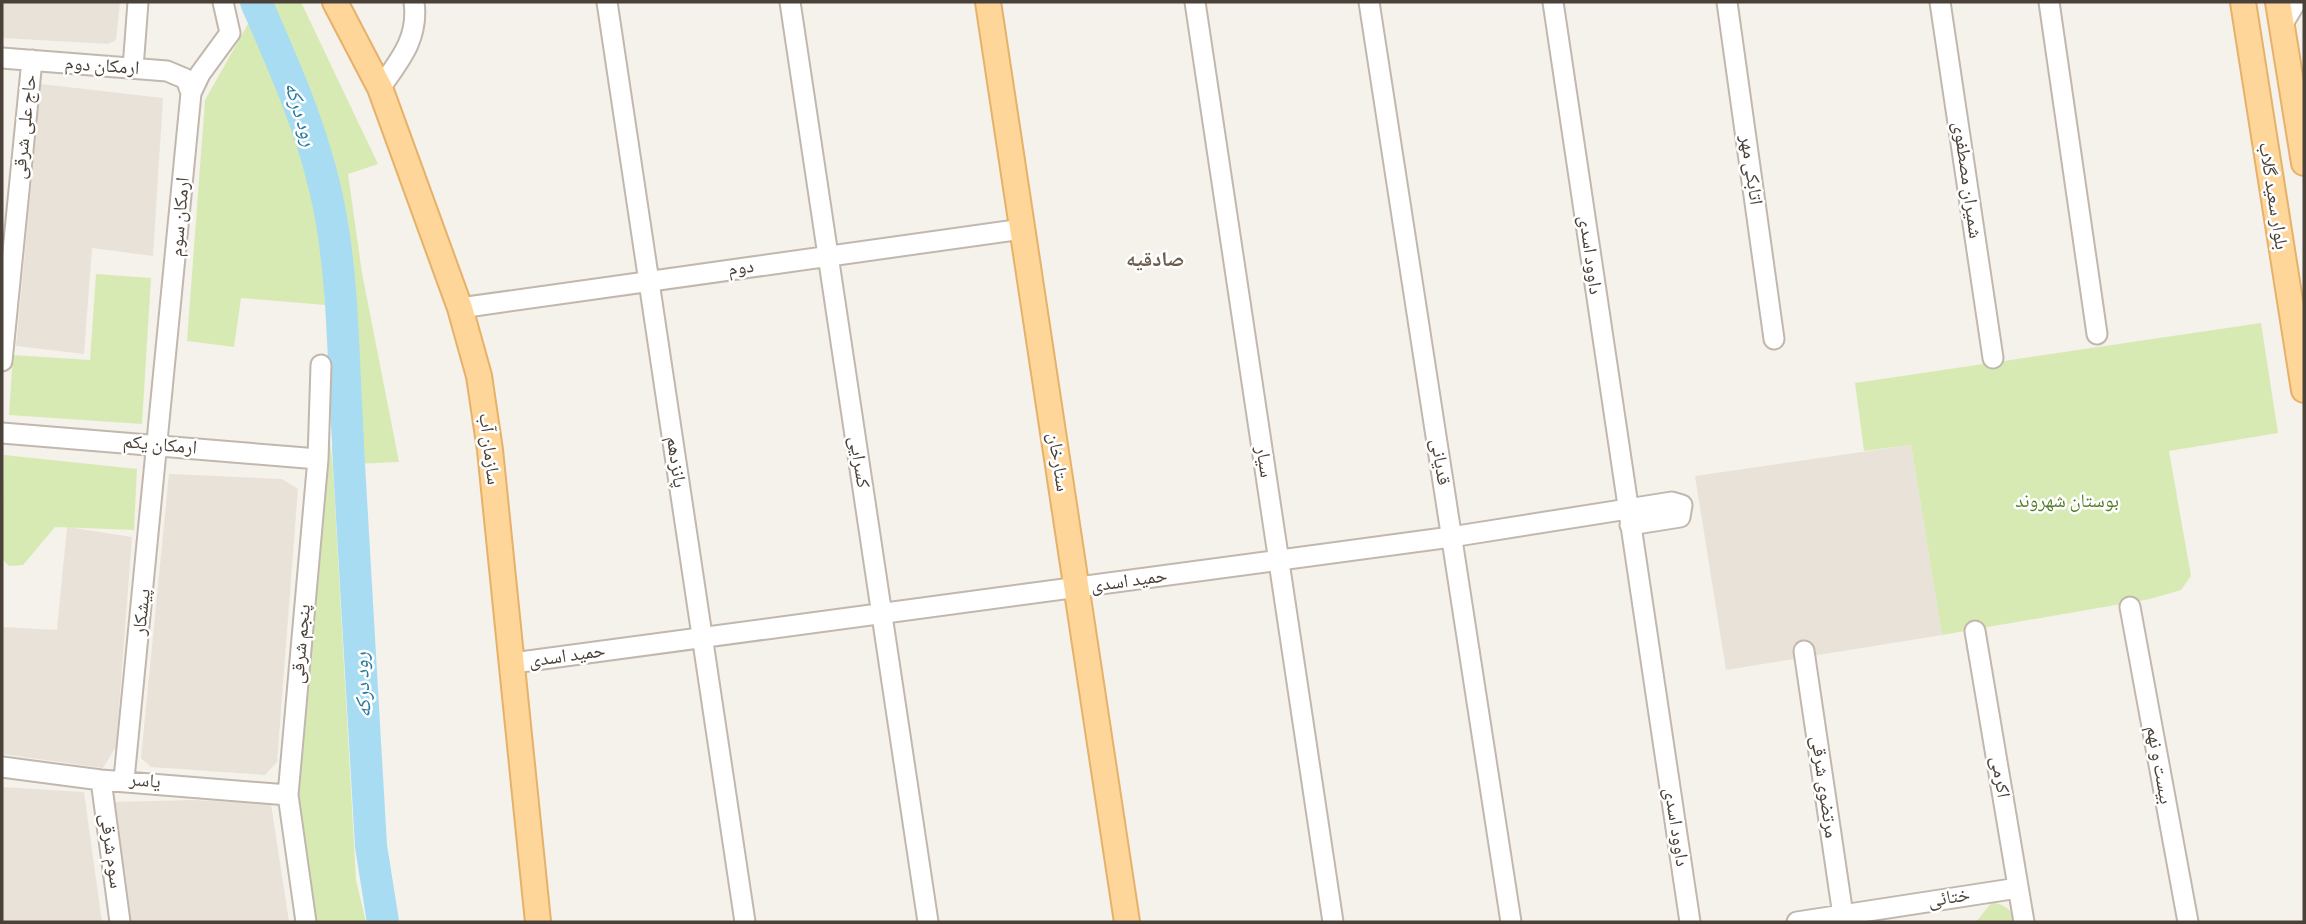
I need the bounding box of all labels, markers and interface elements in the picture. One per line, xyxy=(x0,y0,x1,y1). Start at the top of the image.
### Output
street label: ارمکان دوم xyxy=(64,50,140,82)
street label: حاج علی شرقی xyxy=(6,73,44,181)
water label: رود درکه xyxy=(277,78,325,150)
street label: شمیران مصطفوی xyxy=(1945,120,1989,240)
street label: اتابکی مهر xyxy=(1733,132,1769,207)
street label: بلوار سعید گلاب xyxy=(2251,140,2295,252)
street label: ارمکان سوم xyxy=(163,176,197,258)
street label: داوود اسدی xyxy=(1571,214,1609,296)
district label: صادقیه xyxy=(1126,244,1184,274)
street label: دوم xyxy=(726,253,756,283)
street label: سازمان آب xyxy=(471,411,507,487)
street label: ارمکان یکم xyxy=(122,428,198,462)
street label: ستارخان xyxy=(1040,430,1076,494)
street label: پانزدهم xyxy=(659,434,693,490)
street label: کسرایی xyxy=(842,434,876,490)
street label: قدیانی xyxy=(1423,437,1457,487)
street label: سیار xyxy=(1248,443,1280,480)
park label: بوستان شهروند xyxy=(2015,488,2119,515)
street label: حمید اسدی xyxy=(1089,562,1169,600)
street label: پیشکار xyxy=(126,587,158,638)
street label: پنجم شرقی xyxy=(284,603,318,685)
street label: حمید اسدی xyxy=(527,637,607,675)
water label: رود درکه xyxy=(345,651,379,719)
street label: بیست و نهم xyxy=(2139,724,2179,806)
street label: مرتضوی شرقی xyxy=(1803,734,1845,840)
street label: اکرمی xyxy=(1983,754,2017,800)
street label: یاسر xyxy=(127,766,162,796)
street label: داوود اسدی xyxy=(1656,786,1696,869)
street label: سوم شرقی xyxy=(92,812,130,890)
street label: ختائی xyxy=(1926,881,1972,915)

